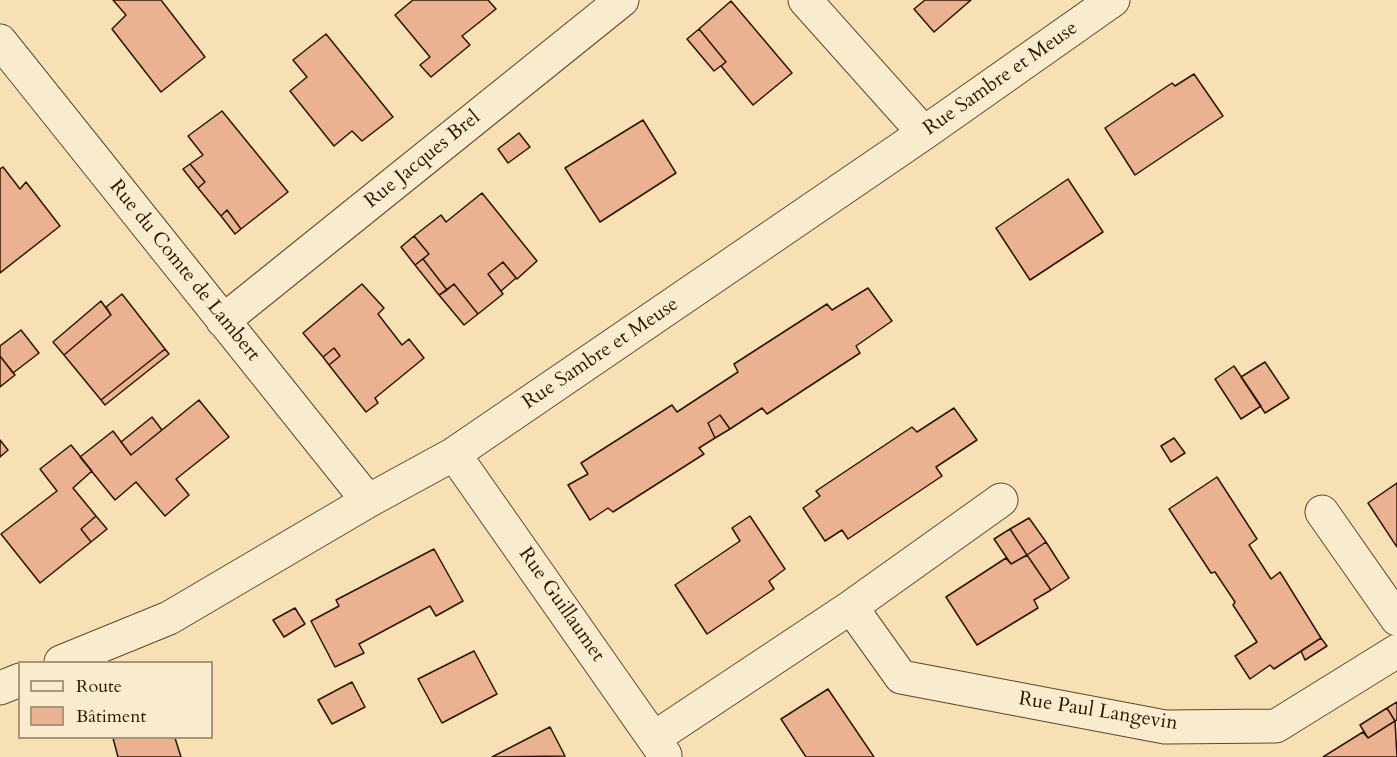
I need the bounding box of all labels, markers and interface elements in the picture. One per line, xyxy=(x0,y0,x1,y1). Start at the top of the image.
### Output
street label: Rue Sambre et Meuse xyxy=(919,17,1083,141)
street label: Rue Jacques Brel xyxy=(360,106,486,214)
street label: Rue du Comte de Lambert xyxy=(103,176,265,366)
street label: Rue Sambre et Meuse xyxy=(519,293,683,415)
street label: Rue Guillaumet xyxy=(513,543,609,667)
legend xyxy=(18,661,213,739)
text: Route xyxy=(76,674,122,699)
street label: Rue Paul Langevin xyxy=(1017,688,1179,736)
text: Bâtiment xyxy=(76,704,146,729)

